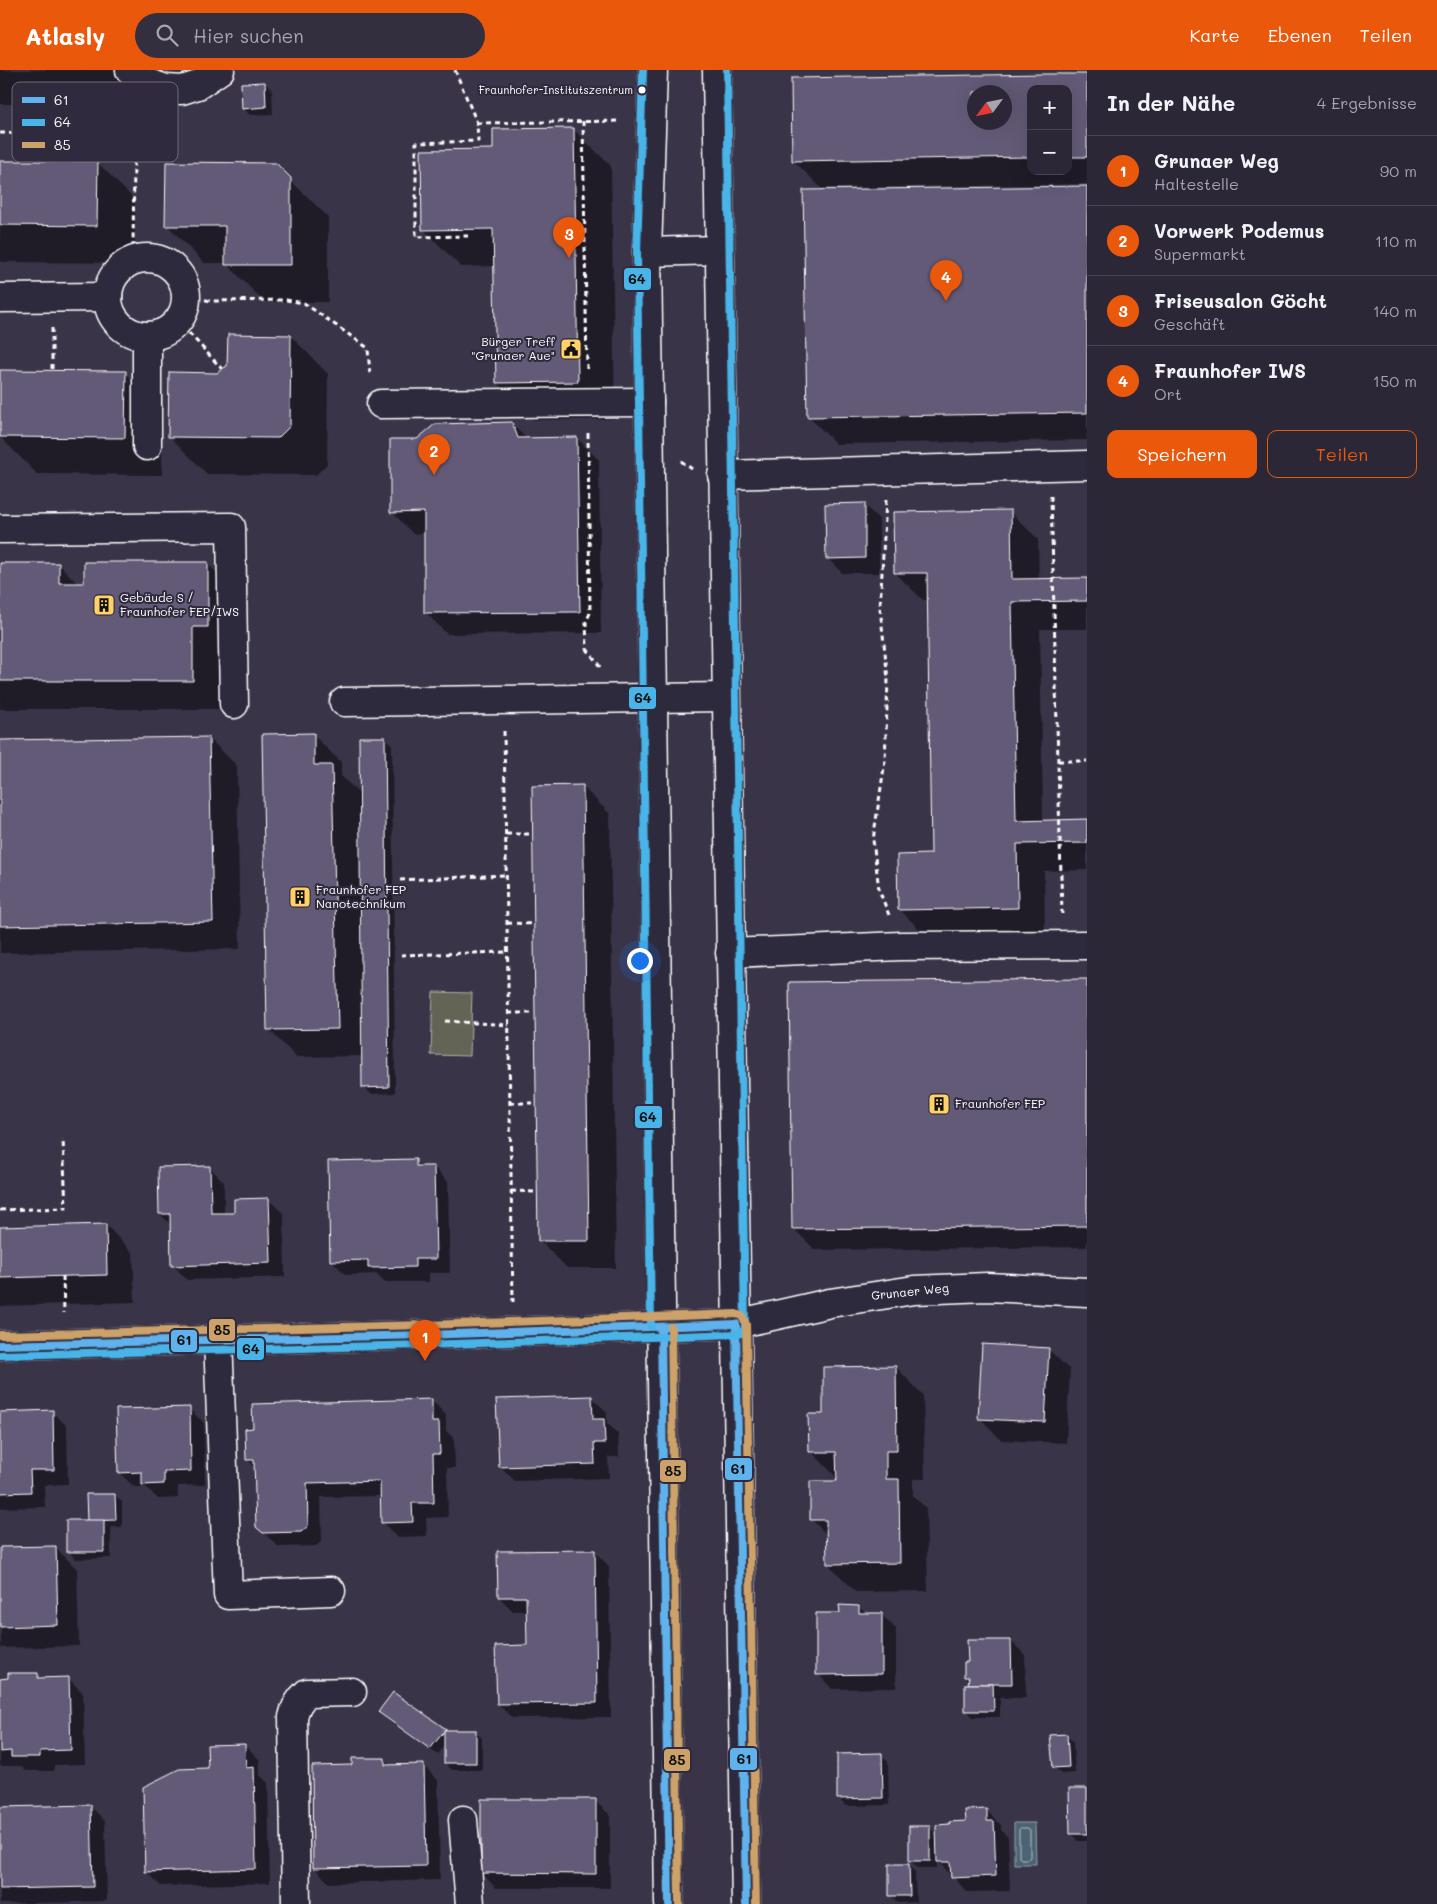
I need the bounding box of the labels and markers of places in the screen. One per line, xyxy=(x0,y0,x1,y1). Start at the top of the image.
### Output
place label: Fraunhofer-Institutszentrum xyxy=(479,82,633,97)
marker: Fraunhofer-Institutszentrum xyxy=(637,85,647,95)
pin: 3 xyxy=(553,217,585,258)
pin: 4 xyxy=(930,260,962,301)
place label: Bürger Treff "Grunaer Aue" xyxy=(471,333,555,363)
public building icon: Bürger Treff "Grunaer Aue" xyxy=(559,337,583,361)
pin: 2 xyxy=(418,434,450,475)
place label: Gebäude S / Fraunhofer FEP/IWS xyxy=(120,589,239,619)
building icon: Gebäude S / Fraunhofer FEP/IWS xyxy=(92,593,116,617)
place label: Fraunhofer FEP Nanotechnikum xyxy=(316,881,406,911)
building icon: Fraunhofer FEP Nanotechnikum xyxy=(288,885,312,909)
building icon: Fraunhofer FEP xyxy=(927,1092,951,1116)
place label: Fraunhofer FEP xyxy=(955,1095,1045,1111)
pin: 1 xyxy=(409,1320,441,1361)

